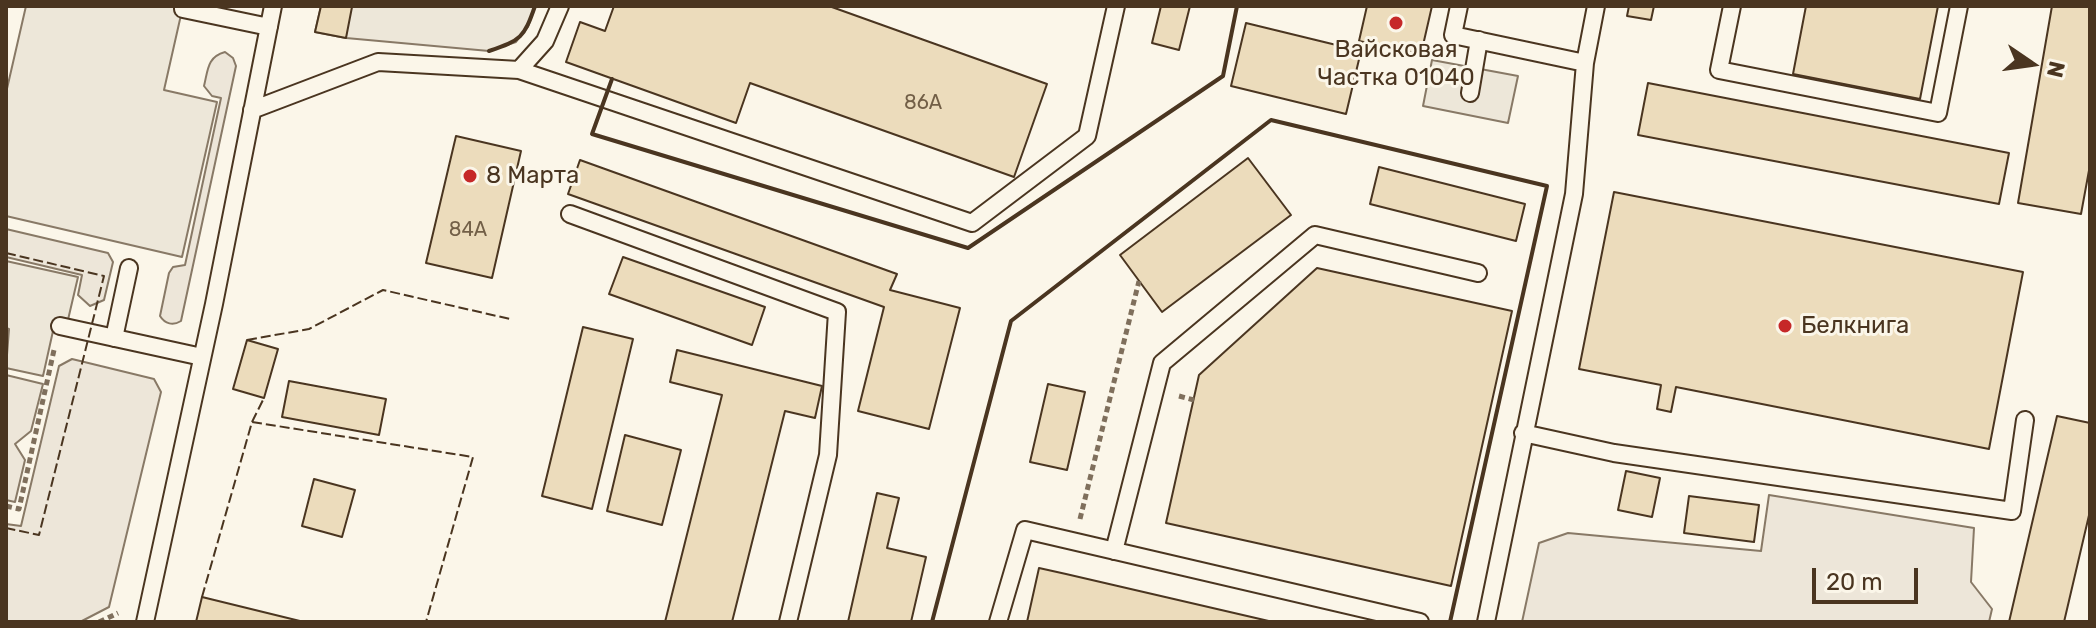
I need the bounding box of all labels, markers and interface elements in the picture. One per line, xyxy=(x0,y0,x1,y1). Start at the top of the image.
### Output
marker: Вайсковая Частка 01040 xyxy=(1387,14,1405,32)
north arrow xyxy=(1992,24,2072,104)
place label: Вайсковая Частка 01040 xyxy=(1317,36,1475,92)
text: N xyxy=(2041,59,2071,80)
house number: 86А xyxy=(904,91,942,115)
place label: 8 Марта xyxy=(486,162,579,190)
marker: 8 Марта xyxy=(461,167,479,185)
house number: 84А xyxy=(449,218,487,242)
place label: Белкнига xyxy=(1801,312,1909,340)
marker: Белкнига xyxy=(1776,317,1794,335)
scale bar xyxy=(1816,552,1922,602)
text: 20 m xyxy=(1826,568,1883,596)

